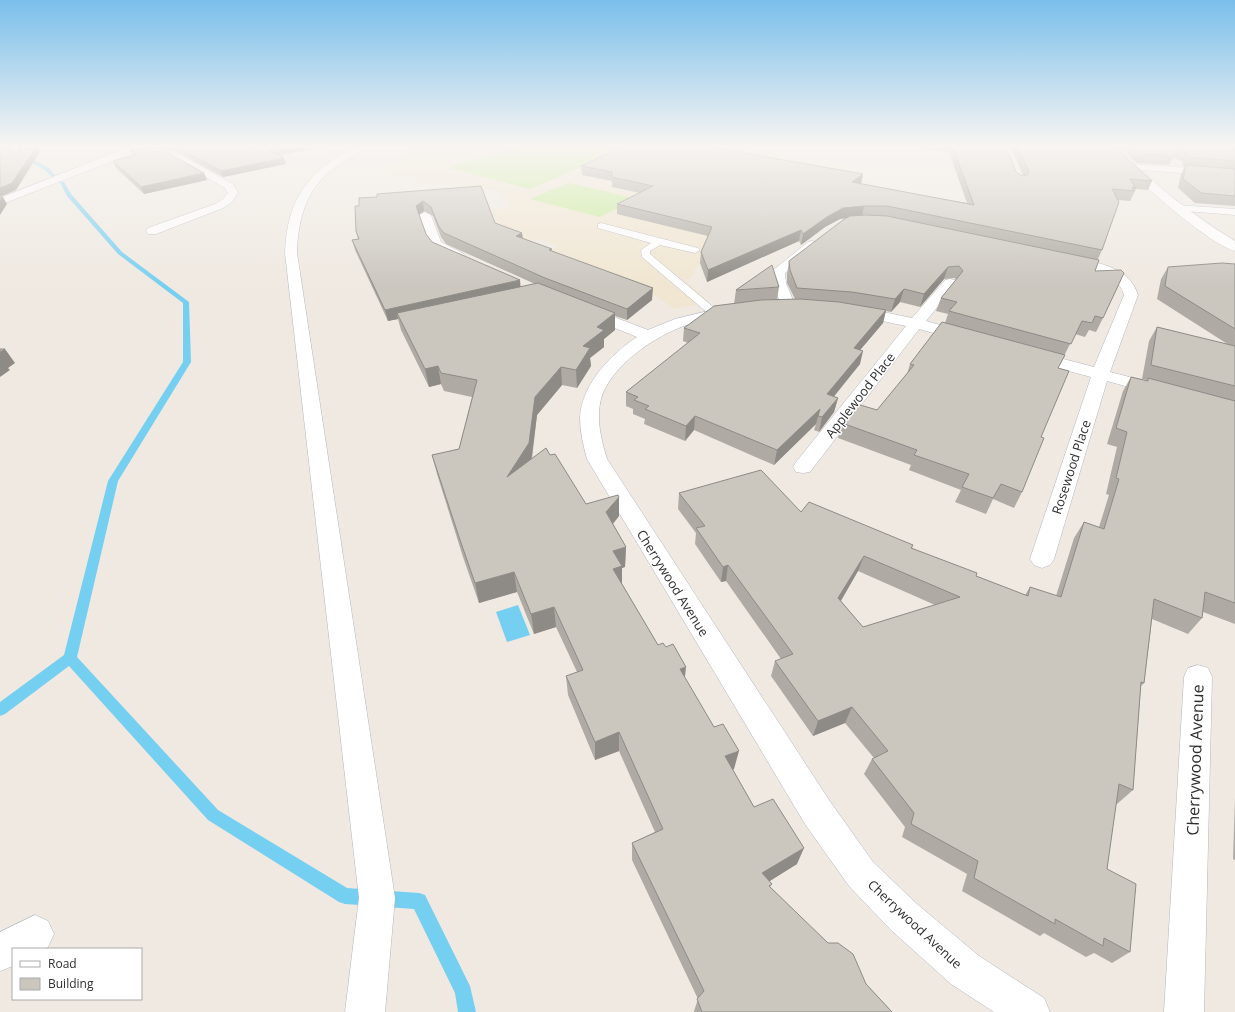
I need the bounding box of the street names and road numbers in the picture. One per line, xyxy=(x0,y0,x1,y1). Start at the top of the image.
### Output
street label: Applewood Place xyxy=(821,349,899,441)
street label: Rosewood Place xyxy=(1047,417,1095,517)
street label: Cherrywood Avenue xyxy=(633,526,713,640)
street label: Cherrywood Avenue xyxy=(1181,684,1209,836)
street label: Cherrywood Avenue xyxy=(864,876,966,972)

